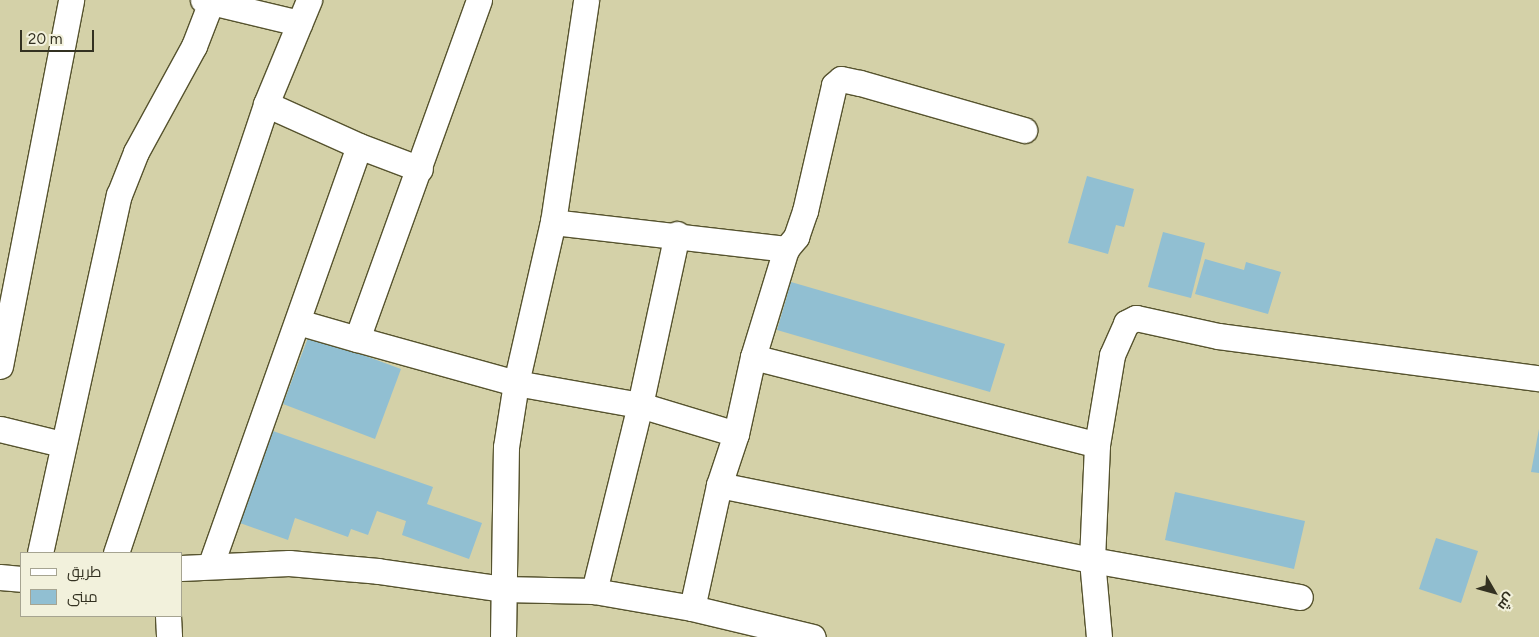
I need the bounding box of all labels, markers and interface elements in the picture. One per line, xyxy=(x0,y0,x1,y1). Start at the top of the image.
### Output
scale bar xyxy=(22,20,96,52)
text: 20 m xyxy=(28,30,62,48)
legend xyxy=(20,552,182,617)
text: طريق xyxy=(67,563,101,581)
north arrow xyxy=(1469,567,1519,617)
text: مبنى xyxy=(67,588,98,606)
text: ش xyxy=(1494,589,1518,614)

